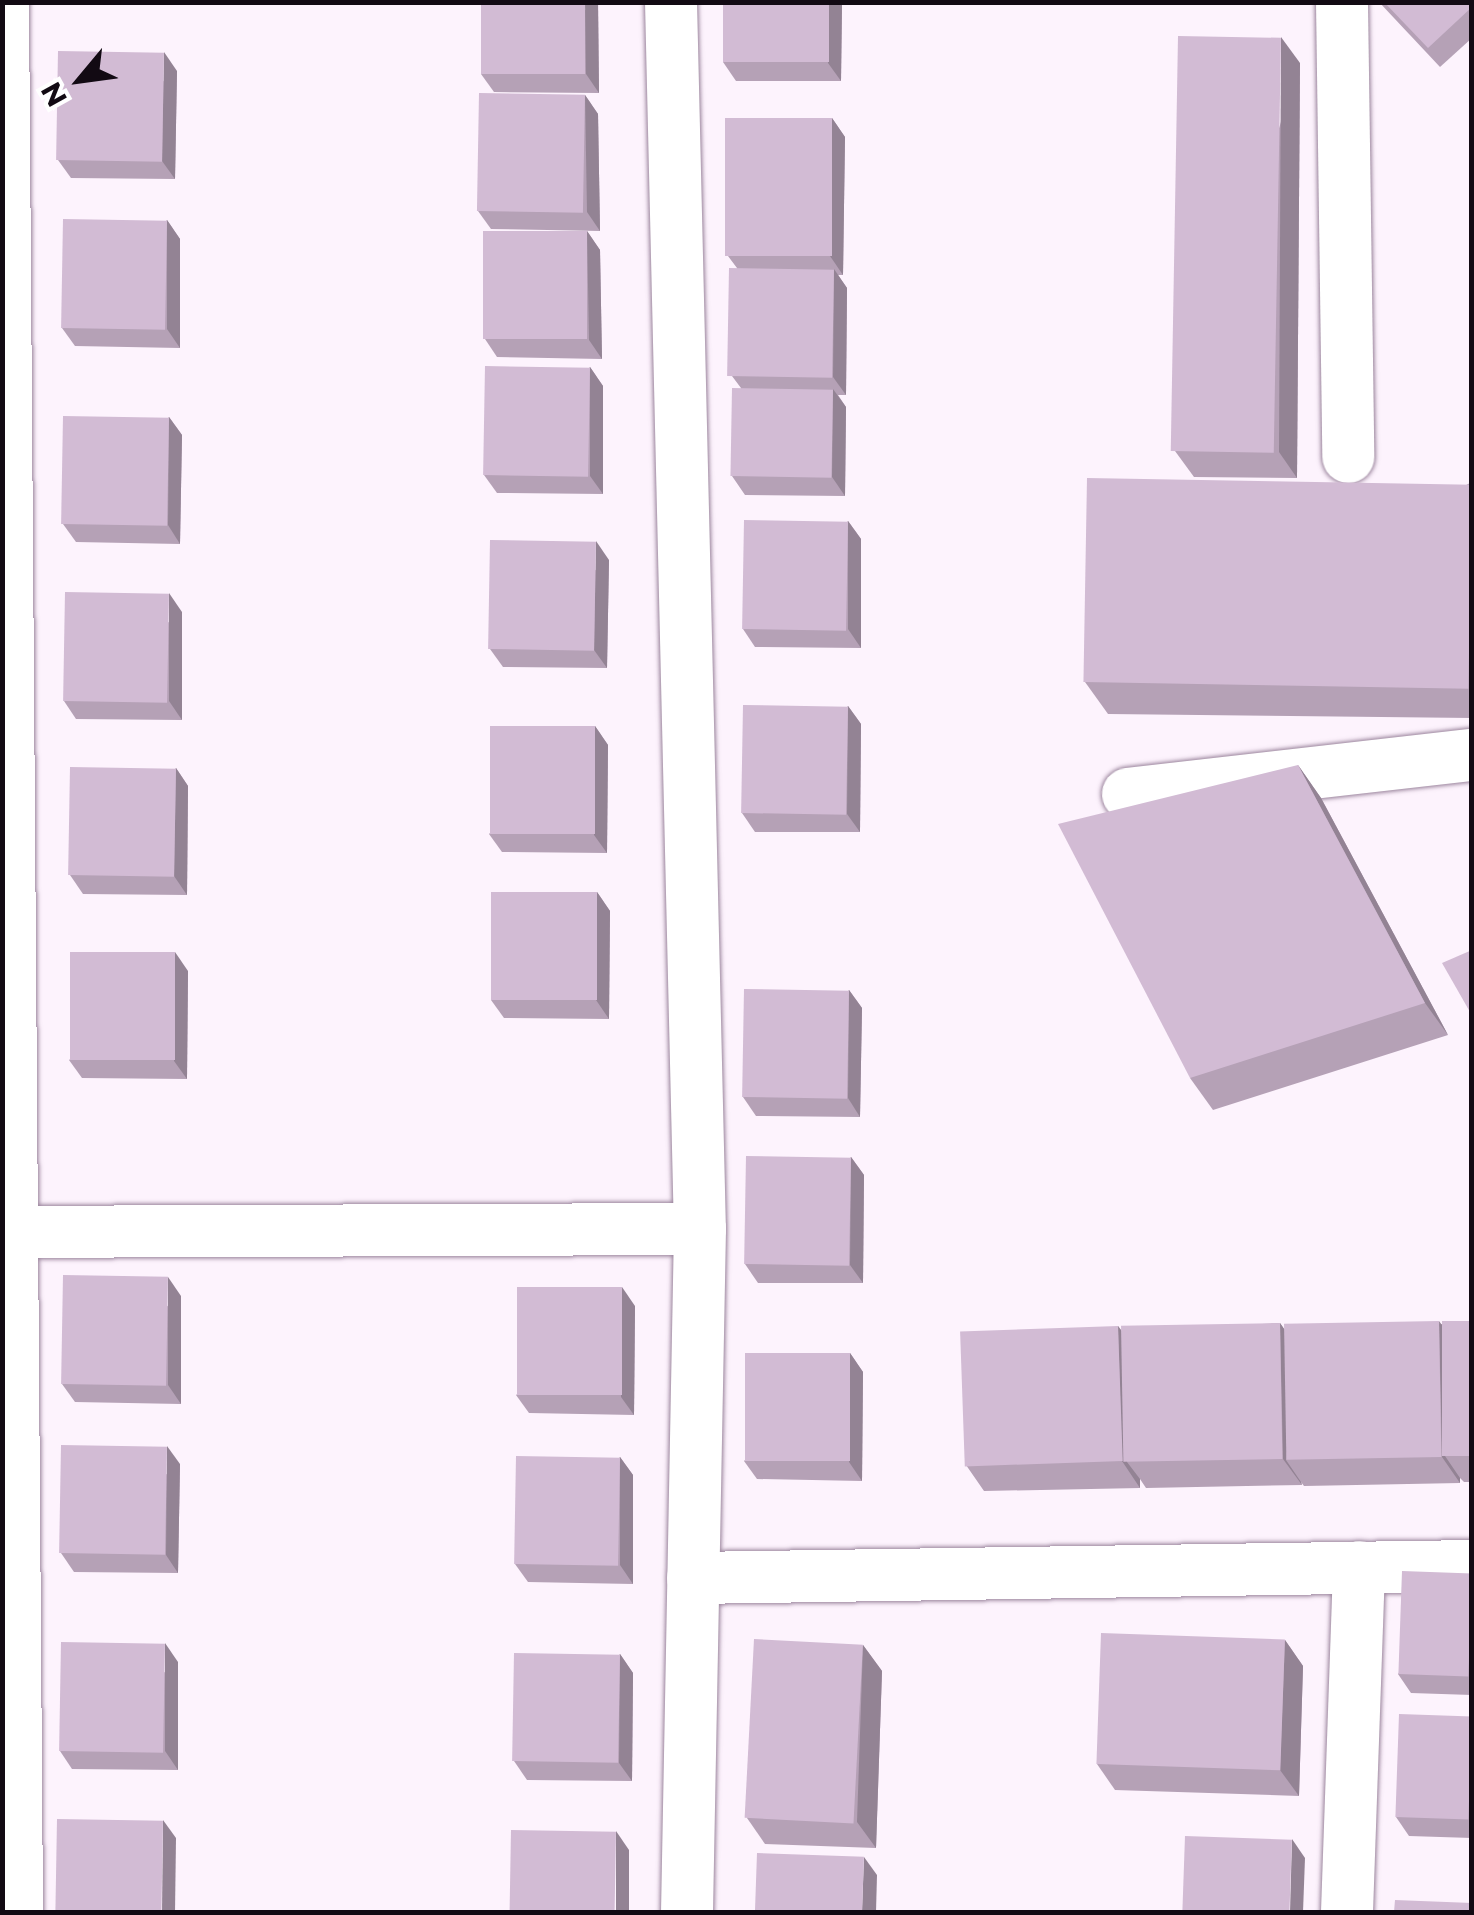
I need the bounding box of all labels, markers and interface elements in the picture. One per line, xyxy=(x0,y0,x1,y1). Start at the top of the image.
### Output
north arrow xyxy=(30,30,130,130)
text: N xyxy=(33,76,74,113)

